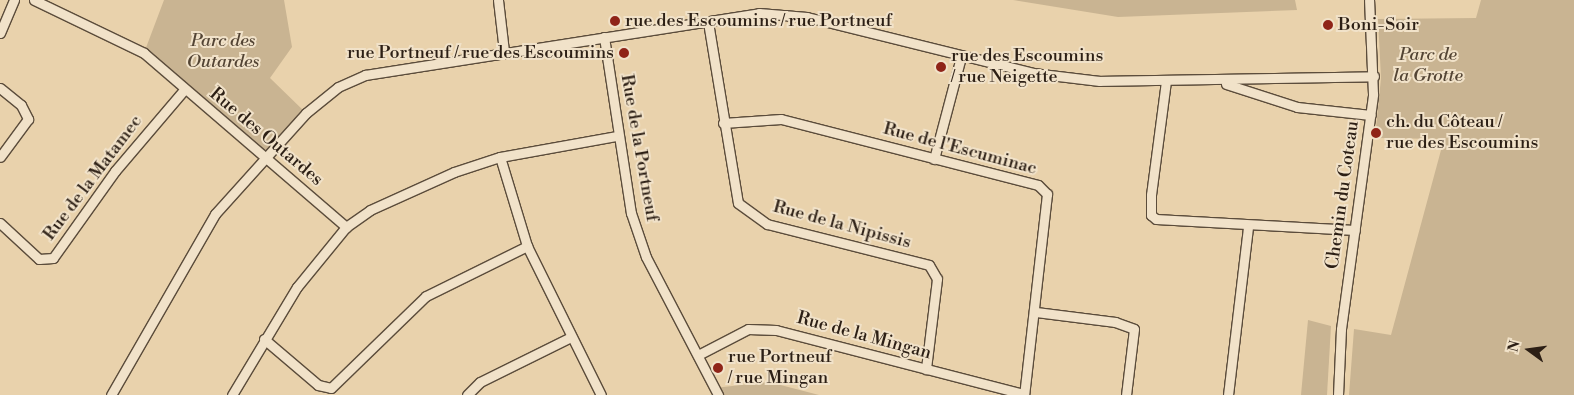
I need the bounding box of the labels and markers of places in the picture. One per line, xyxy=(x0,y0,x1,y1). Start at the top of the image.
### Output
place label: rue des Escoumins / rue Portneuf xyxy=(625,10,892,32)
place label: Boni-Soir xyxy=(1338,14,1419,36)
marker: rue des Escoumins / rue Portneuf xyxy=(609,15,621,27)
marker: Boni-Soir xyxy=(1322,19,1334,31)
place label: rue Portneuf / rue des Escoumins xyxy=(347,42,614,64)
place label: rue des Escoumins / rue Neigette xyxy=(951,46,1103,88)
marker: rue Portneuf / rue des Escoumins xyxy=(618,47,630,59)
marker: rue des Escoumins / rue Neigette xyxy=(935,61,947,73)
place label: ch. du Côteau / rue des Escoumins xyxy=(1386,112,1538,154)
marker: ch. du Côteau / rue des Escoumins xyxy=(1370,127,1382,139)
place label: rue Portneuf / rue Mingan xyxy=(728,347,832,389)
marker: rue Portneuf / rue Mingan xyxy=(712,362,724,374)

